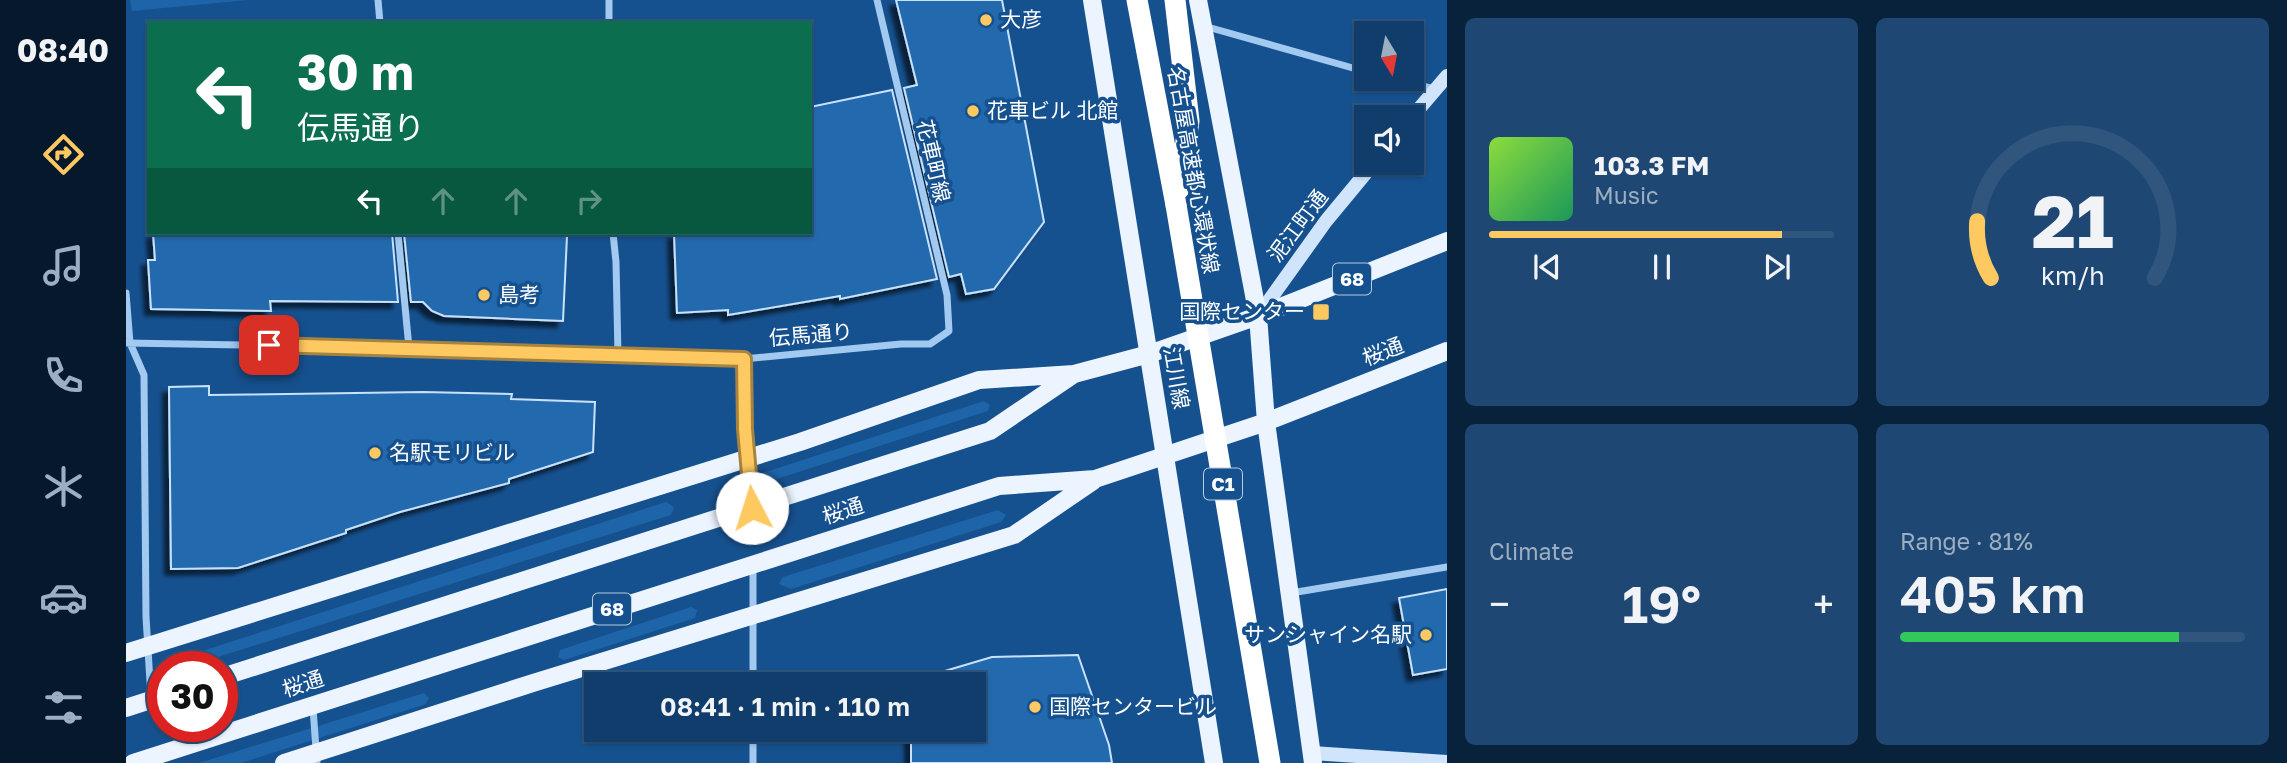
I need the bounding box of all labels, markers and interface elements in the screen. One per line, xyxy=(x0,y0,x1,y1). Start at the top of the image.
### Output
place label: 大彦 xyxy=(1000,6,1042,32)
marker: 大彦 xyxy=(978,12,994,28)
north arrow xyxy=(1354,21,1424,91)
map controls xyxy=(1354,21,1424,175)
text: 08:40 xyxy=(17,31,109,69)
text: 30 m xyxy=(297,42,414,101)
icon: left xyxy=(182,49,273,140)
street label: 名古屋高速都心環状線 xyxy=(1163,64,1225,275)
place label: 花車ビル 北館 xyxy=(987,97,1118,123)
marker: 花車ビル 北館 xyxy=(965,103,981,119)
button: sound xyxy=(1354,105,1424,175)
text: 伝馬通り xyxy=(297,108,425,146)
street label: 花車町線 xyxy=(912,117,956,205)
icon: directions xyxy=(39,130,88,179)
text: 103.3 FM xyxy=(1594,150,1709,181)
text: 21 xyxy=(2032,177,2113,264)
text: Music xyxy=(1594,181,1659,209)
icon: left xyxy=(351,182,389,220)
icon: ahead xyxy=(424,182,462,220)
icon: ahead xyxy=(497,182,535,220)
icon: right xyxy=(570,182,608,220)
street label: 泥江町通 xyxy=(1262,184,1333,267)
icon: music xyxy=(39,241,88,290)
icon: previous xyxy=(1528,248,1566,286)
icon: pause xyxy=(1643,248,1681,286)
icon: next xyxy=(1758,248,1796,286)
text: km/h xyxy=(2041,260,2104,291)
road number: 68 xyxy=(1333,264,1371,294)
place label: 島考 xyxy=(498,281,540,307)
marker: 島考 xyxy=(476,287,492,303)
place label: 国際センター xyxy=(1179,298,1305,324)
marker: 国際センター xyxy=(1311,302,1331,322)
pin xyxy=(239,315,299,375)
street label: 伝馬通り xyxy=(768,317,854,351)
icon: arrive xyxy=(250,326,288,364)
street label: 桜通 xyxy=(1358,331,1407,371)
street label: 江川線 xyxy=(1159,345,1195,411)
icon: phone xyxy=(39,351,88,400)
place label: 名駅モリビル xyxy=(389,439,515,465)
marker: 名駅モリビル xyxy=(367,445,383,461)
icon: climate xyxy=(39,462,88,511)
road number: C1 xyxy=(1204,468,1242,499)
position arrow xyxy=(715,471,789,545)
street label: 桜通 xyxy=(819,491,867,529)
text: Range · 81% xyxy=(1900,527,2033,555)
text: Climate xyxy=(1489,537,1574,565)
text: 405 km xyxy=(1900,562,2085,624)
text: 19° xyxy=(1622,572,1701,634)
icon: car xyxy=(39,573,88,622)
text: − xyxy=(1489,581,1510,626)
text: + xyxy=(1813,581,1834,626)
road number: 68 xyxy=(593,594,631,624)
place label: サンシャイン名駅 xyxy=(1244,621,1412,647)
marker: サンシャイン名駅 xyxy=(1418,627,1434,643)
speed limit sign: 30 xyxy=(147,651,238,742)
street label: 桜通 xyxy=(279,664,327,702)
icon: filters xyxy=(39,683,88,732)
text: 08:41 · 1 min · 110 m xyxy=(660,691,910,722)
place label: 国際センタービル xyxy=(1049,693,1217,719)
marker: 国際センタービル xyxy=(1027,699,1043,715)

